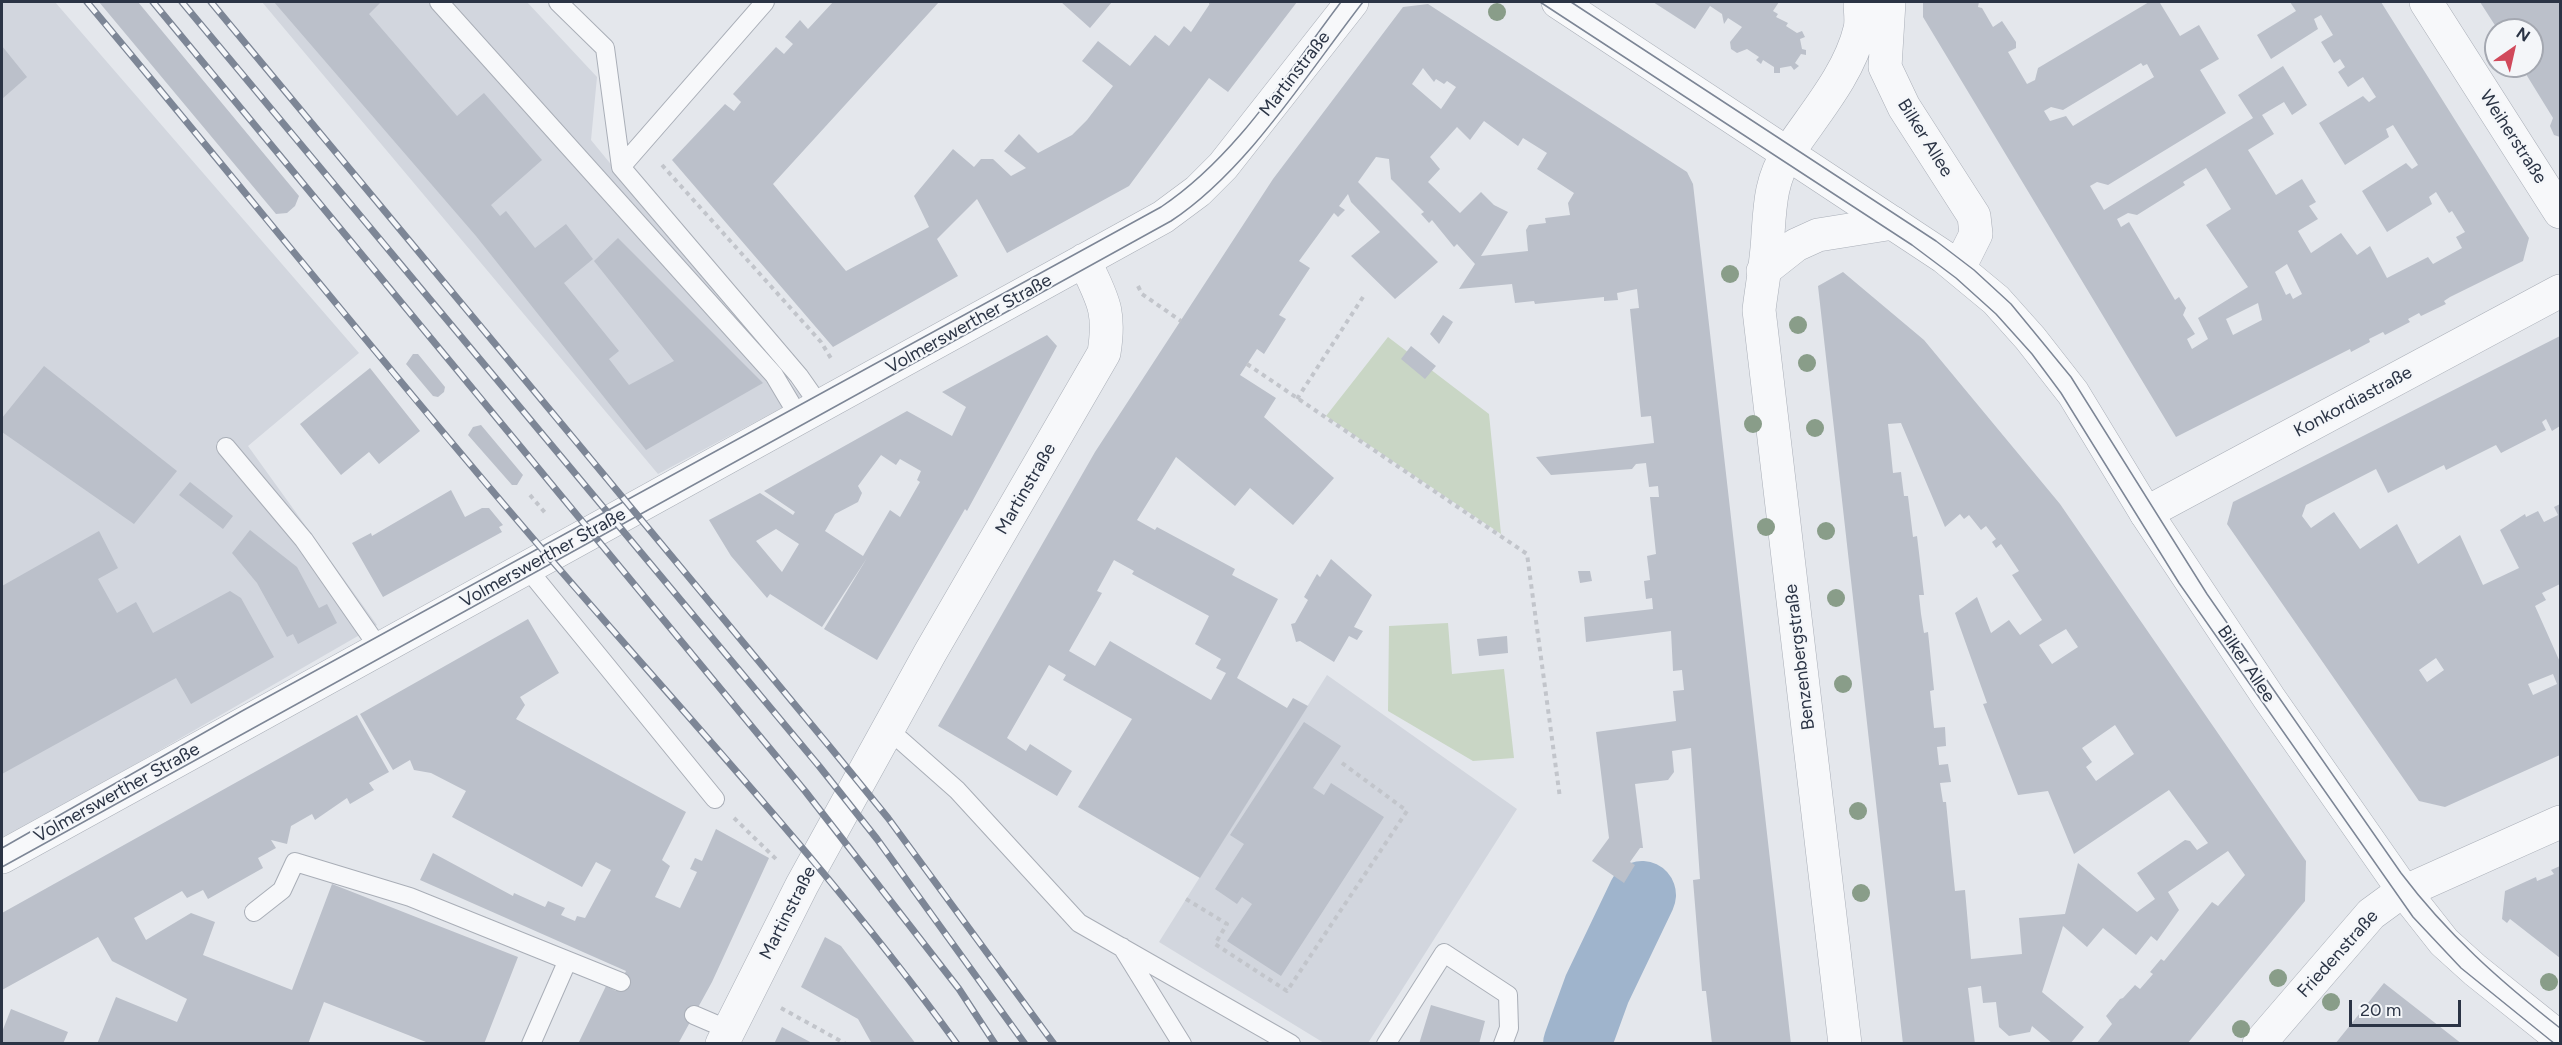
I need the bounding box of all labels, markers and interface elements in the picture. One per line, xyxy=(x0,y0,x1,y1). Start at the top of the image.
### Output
north arrow xyxy=(2484,18,2544,78)
text: N xyxy=(2513,23,2534,46)
street label: Martinstraße xyxy=(1255,27,1335,121)
street label: Weiherstraße xyxy=(2475,86,2551,188)
street label: Bilker Allee xyxy=(1893,95,1957,181)
street label: Volmerswerther Straße xyxy=(882,269,1056,379)
street label: Konkordiastraße xyxy=(2290,362,2416,442)
street label: Martinstraße xyxy=(991,439,1061,539)
street label: Volmerswerther Straße xyxy=(456,503,630,613)
street label: Benzenbergstraße xyxy=(1780,583,1820,731)
street label: Bilker Allee xyxy=(2213,622,2279,706)
street label: Volmerswerther Straße xyxy=(30,738,204,848)
street label: Martinstraße xyxy=(755,863,821,963)
street label: Friedenstraße xyxy=(2293,906,2383,1002)
scale bar xyxy=(2352,988,2464,1026)
text: 20 m xyxy=(2360,999,2401,1021)

